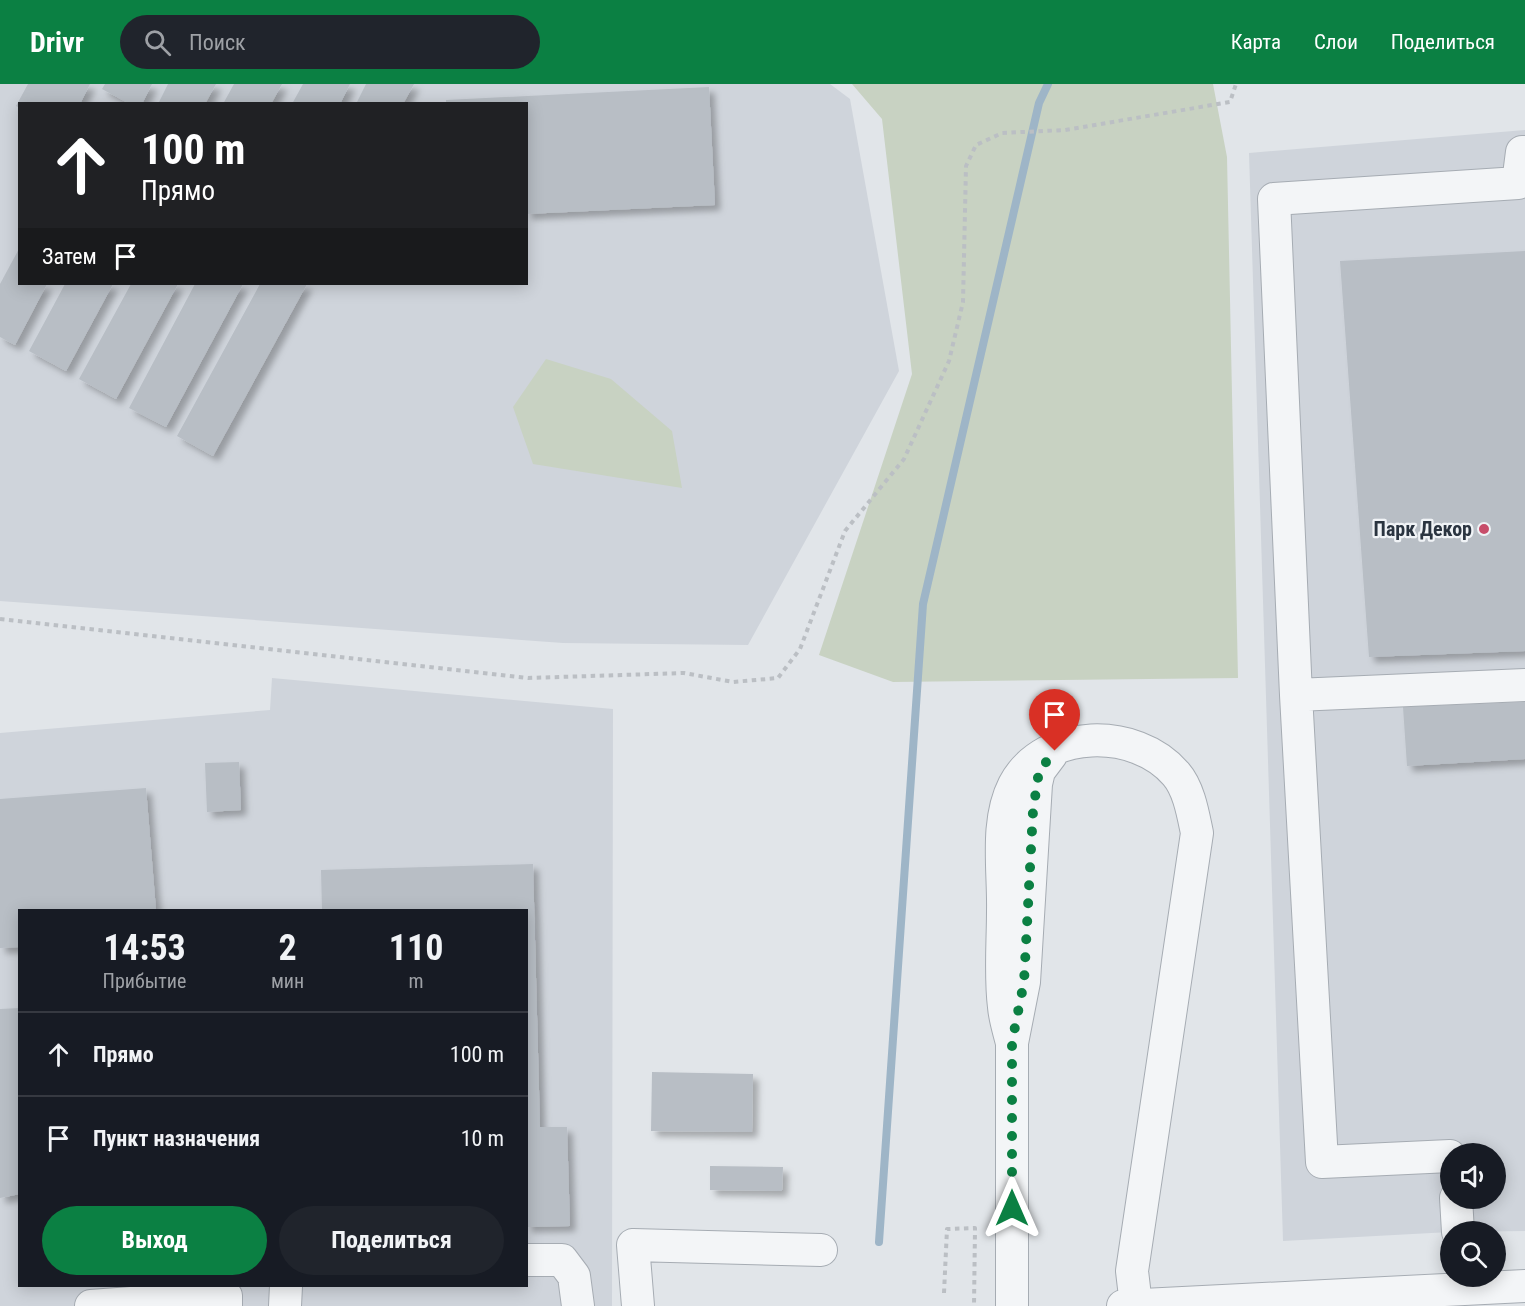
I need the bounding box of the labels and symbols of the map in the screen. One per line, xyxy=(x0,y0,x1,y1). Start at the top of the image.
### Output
place label: Парк Декор xyxy=(1374,517,1472,541)
marker: Парк Декор xyxy=(1477,522,1491,536)
pin xyxy=(1029,689,1080,751)
position arrow xyxy=(980,1176,1044,1240)

